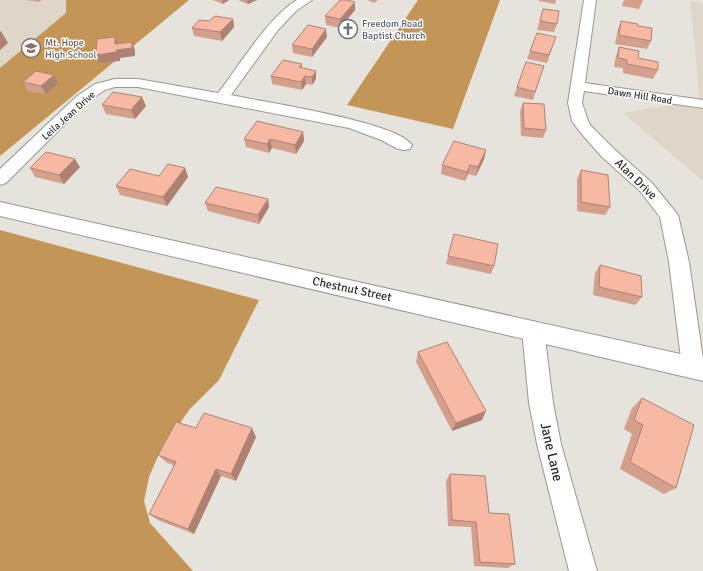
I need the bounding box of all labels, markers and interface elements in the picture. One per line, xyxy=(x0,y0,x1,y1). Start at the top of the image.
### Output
church icon: Freedom Road Baptist Church xyxy=(337,18,359,40)
place label: Freedom Road Baptist Church xyxy=(362,18,425,42)
school or university icon: Mt. Hope High School xyxy=(20,37,42,59)
place label: Mt. Hope High School xyxy=(45,37,96,61)
street label: Dawn Hill Road xyxy=(607,85,673,107)
street label: Leila Jean Drive xyxy=(40,89,98,143)
street label: Alan Drive xyxy=(611,156,660,203)
street label: Chestnut Street xyxy=(311,274,393,305)
street label: Jane Lane xyxy=(537,421,567,483)

